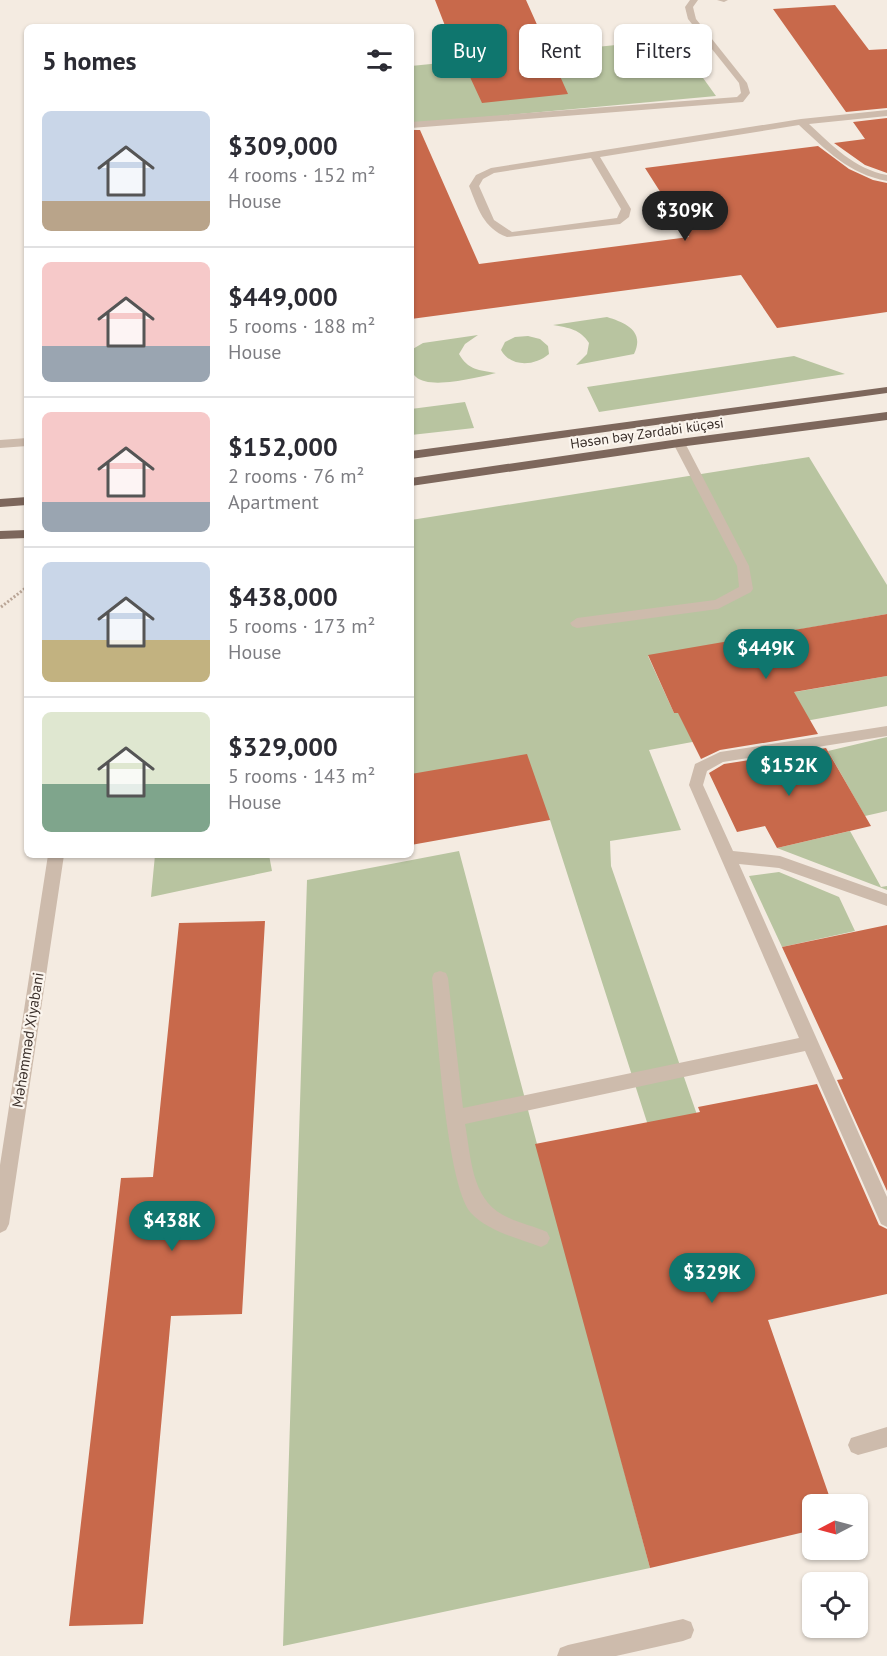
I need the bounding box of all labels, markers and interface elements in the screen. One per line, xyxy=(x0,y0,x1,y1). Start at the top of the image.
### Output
chip: Buy xyxy=(432,24,507,78)
chip: Rent xyxy=(519,24,602,78)
chip: Filters xyxy=(614,24,712,78)
text: 5 homes xyxy=(42,44,137,77)
icon: filters xyxy=(363,44,396,77)
text: $309,000 xyxy=(228,129,338,162)
icon: home xyxy=(90,135,162,207)
text: 4 rooms · 152 m² xyxy=(228,162,375,188)
text: House xyxy=(228,188,282,214)
pin: $309K xyxy=(643,191,727,242)
text: $309K xyxy=(656,197,714,223)
text: $449,000 xyxy=(228,280,338,313)
icon: home xyxy=(90,286,162,358)
text: 5 rooms · 188 m² xyxy=(228,313,375,339)
text: House xyxy=(228,339,282,365)
street label: Həsən bəy Zərdabi küçəsi xyxy=(569,413,725,453)
text: $152,000 xyxy=(228,430,338,463)
icon: home xyxy=(90,436,162,508)
text: 2 rooms · 76 m² xyxy=(228,463,364,489)
text: Apartment xyxy=(228,489,319,515)
text: $438,000 xyxy=(228,580,338,613)
icon: home xyxy=(90,586,162,658)
text: 5 rooms · 173 m² xyxy=(228,613,375,639)
pin: $449K xyxy=(724,629,808,680)
text: $449K xyxy=(737,635,795,661)
text: House xyxy=(228,639,282,665)
text: $329,000 xyxy=(228,730,338,763)
icon: home xyxy=(90,736,162,808)
pin: $152K xyxy=(747,746,831,797)
text: $152K xyxy=(760,752,818,778)
text: 5 rooms · 143 m² xyxy=(228,763,375,789)
text: House xyxy=(228,789,282,815)
street label: Məhəmməd Xiyabani xyxy=(7,971,48,1109)
pin: $438K xyxy=(130,1201,214,1252)
text: $438K xyxy=(143,1207,201,1233)
pin: $329K xyxy=(670,1253,754,1304)
text: $329K xyxy=(683,1259,741,1285)
north arrow xyxy=(802,1494,868,1560)
map controls xyxy=(802,1494,868,1638)
button: locate xyxy=(802,1572,868,1638)

